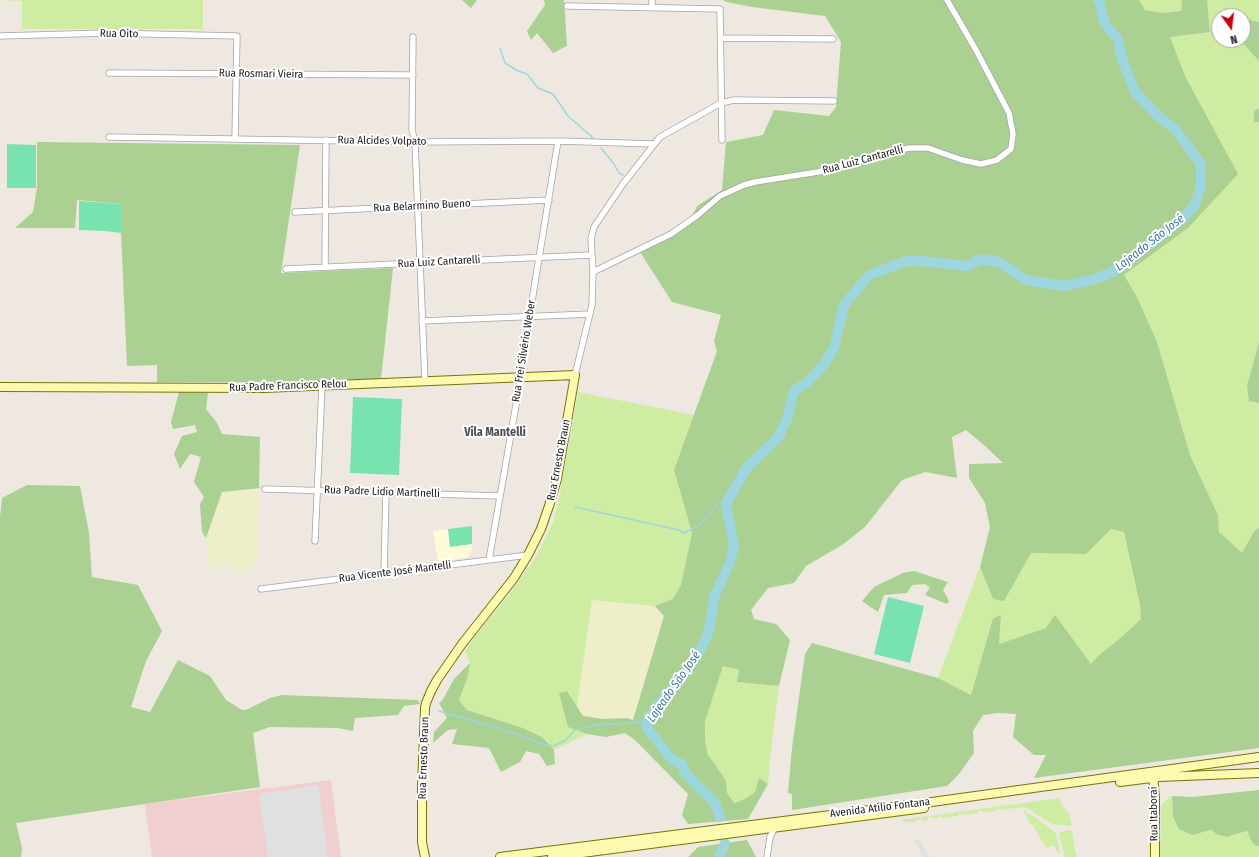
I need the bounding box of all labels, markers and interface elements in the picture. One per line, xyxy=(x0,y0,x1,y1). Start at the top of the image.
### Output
north arrow xyxy=(1211,8,1251,48)
street label: Rua Oito xyxy=(100,27,138,41)
text: N xyxy=(1229,32,1239,46)
street label: Rua Rosmari Vieira xyxy=(219,67,303,81)
street label: Rua Alcides Volpato xyxy=(337,134,427,148)
street label: Rua Luiz Cantarelli xyxy=(821,143,905,177)
street label: Rua Belarmino Bueno xyxy=(373,197,471,215)
water label: Lajeado São José xyxy=(1113,212,1187,274)
street label: Rua Luiz Cantarelli xyxy=(397,253,481,271)
street label: Rua Frei Silvério Weber xyxy=(509,299,539,403)
street label: Rua Padre Francisco Relou xyxy=(229,377,347,395)
street label: Rua Ernesto Braun xyxy=(545,418,573,502)
district label: Vila Mantelli xyxy=(464,426,526,440)
street label: Rua Padre Lidio Martinelli xyxy=(324,483,440,501)
street label: Rua Vicente José Mantelli xyxy=(338,559,452,585)
water label: Lajeado São José xyxy=(644,649,704,725)
street label: Rua Ernesto Braun xyxy=(416,716,432,800)
street label: Rua Itaboraí xyxy=(1147,786,1161,842)
street label: Avenida Atílio Fontana xyxy=(829,795,931,821)

